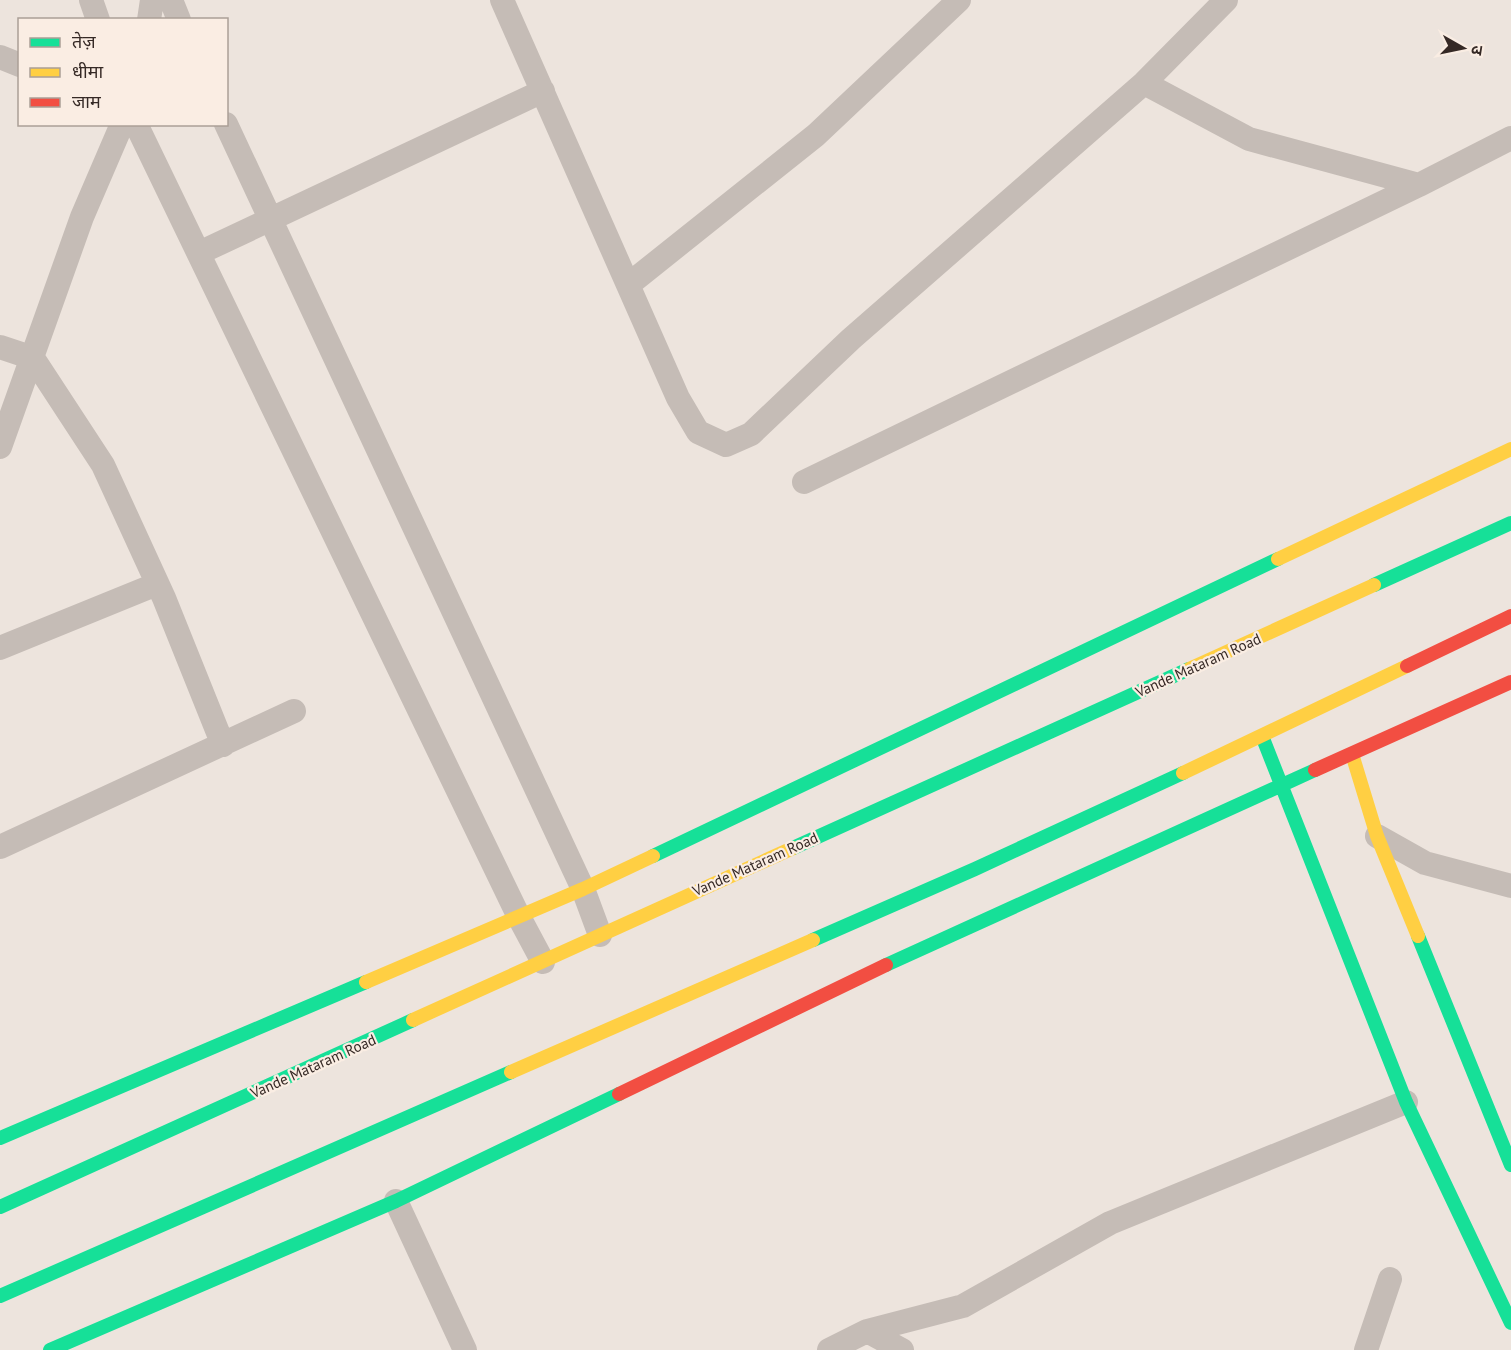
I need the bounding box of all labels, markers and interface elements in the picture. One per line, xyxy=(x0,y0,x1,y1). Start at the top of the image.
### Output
legend xyxy=(18,18,228,126)
north arrow xyxy=(1433,18,1493,78)
text: तेज़ xyxy=(72,30,96,53)
text: उ xyxy=(1467,44,1488,57)
text: धीमा xyxy=(72,60,103,83)
text: जाम xyxy=(72,90,102,113)
street label: Vande Mataram Road xyxy=(1131,629,1264,702)
street label: Vande Mataram Road xyxy=(688,828,821,901)
street label: Vande Mataram Road xyxy=(246,1030,379,1103)

